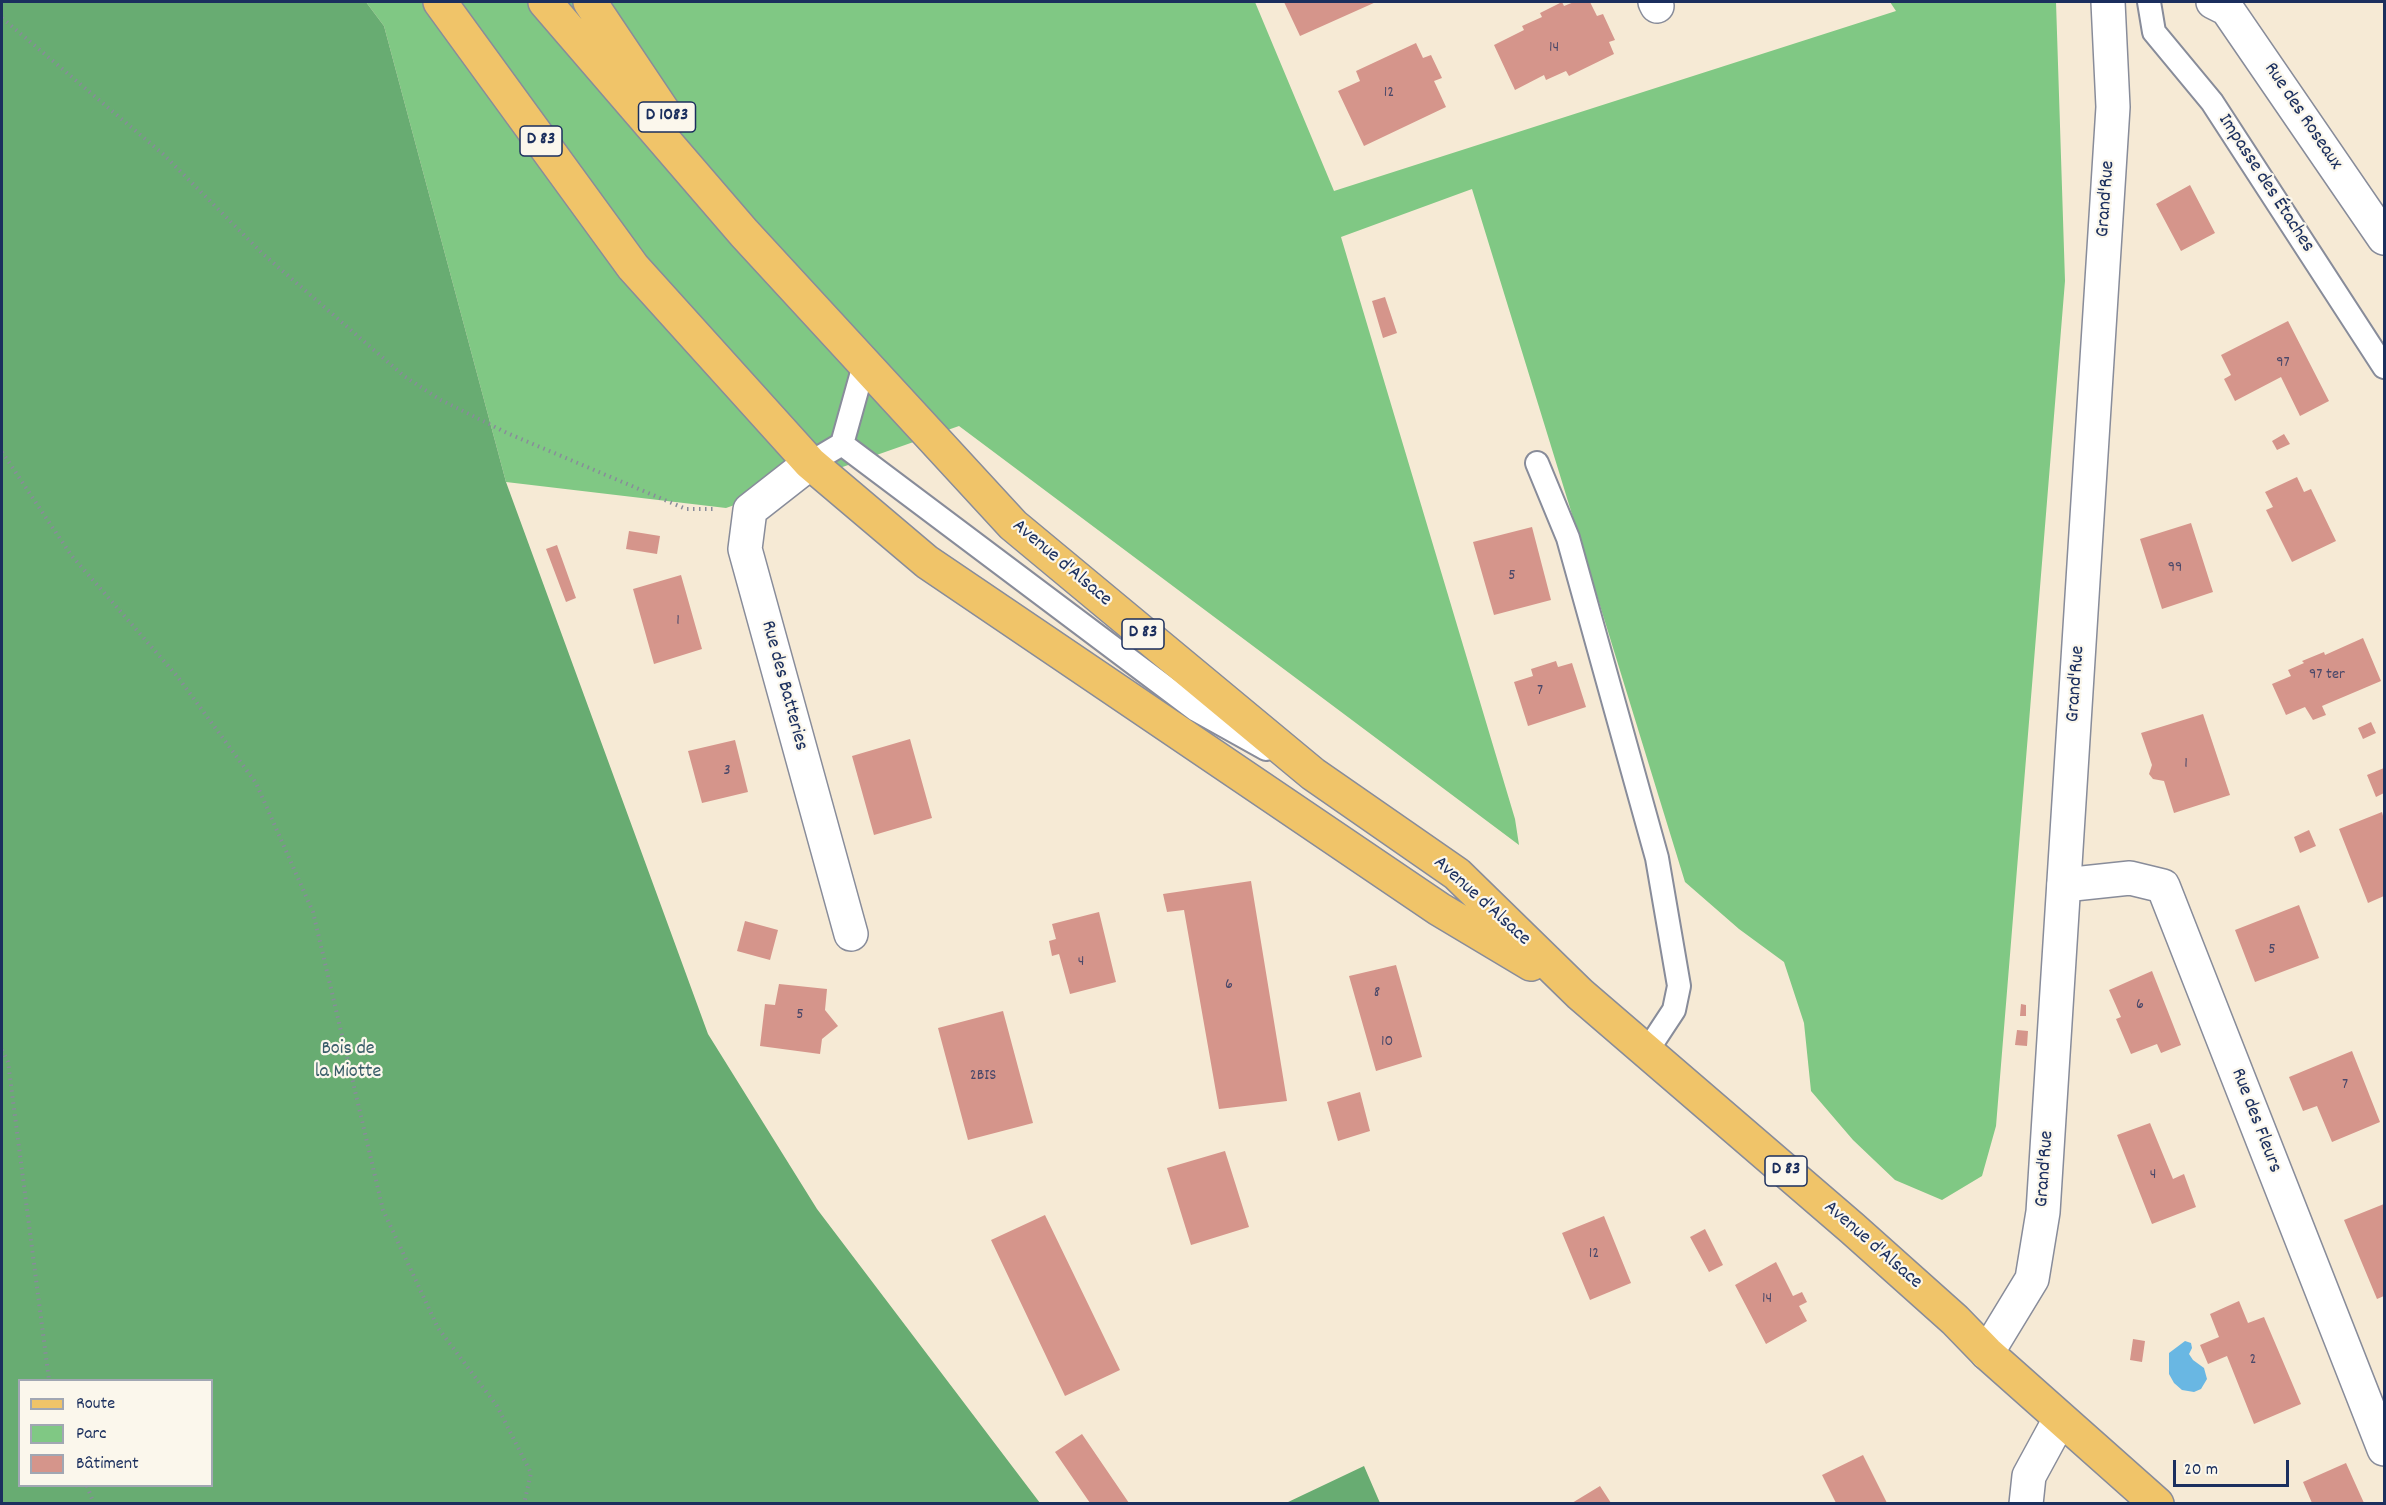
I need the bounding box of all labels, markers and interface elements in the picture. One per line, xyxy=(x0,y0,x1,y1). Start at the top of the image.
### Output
house number: 14 xyxy=(1549,39,1559,59)
street label: Rue des Roseaux xyxy=(2257,59,2347,175)
house number: 12 xyxy=(1384,84,1394,104)
road number: D 1083 xyxy=(638,102,696,132)
street label: Impasse des Étaches xyxy=(2211,110,2319,258)
road number: D 83 xyxy=(520,126,562,156)
street label: Grand'Rue xyxy=(2092,160,2122,238)
house number: 97 xyxy=(2276,354,2290,374)
street label: Avenue d'Alsace xyxy=(1006,515,1116,613)
house number: 99 xyxy=(2168,559,2182,579)
house number: 5 xyxy=(1508,567,1516,587)
house number: 1 xyxy=(676,612,680,632)
street label: Rue des Batteries xyxy=(754,618,812,754)
road number: D 83 xyxy=(1122,619,1164,649)
street label: Grand'Rue xyxy=(2062,645,2092,723)
house number: 97 ter xyxy=(2309,666,2345,686)
house number: 7 xyxy=(1537,682,1543,702)
house number: 1 xyxy=(2184,755,2188,775)
house number: 3 xyxy=(723,762,731,782)
street label: Avenue d'Alsace xyxy=(1427,852,1535,952)
house number: 5 xyxy=(2268,941,2276,961)
house number: 4 xyxy=(1078,953,1084,973)
house number: 6 xyxy=(1225,976,1233,996)
house number: 8 xyxy=(1374,984,1380,1004)
house number: 6 xyxy=(2136,996,2144,1016)
house number: 5 xyxy=(796,1006,804,1026)
house number: 10 xyxy=(1381,1033,1393,1053)
park label: Bois de la Miotte xyxy=(315,1038,381,1085)
street label: Rue des Fleurs xyxy=(2224,1065,2286,1177)
house number: 2BIS xyxy=(970,1067,996,1087)
house number: 7 xyxy=(2342,1076,2348,1096)
street label: Grand'Rue xyxy=(2031,1130,2061,1208)
road number: D 83 xyxy=(1765,1156,1807,1186)
house number: 4 xyxy=(2150,1166,2156,1186)
street label: Avenue d'Alsace xyxy=(1818,1197,1926,1295)
house number: 12 xyxy=(1589,1245,1599,1265)
house number: 14 xyxy=(1762,1290,1772,1310)
house number: 2 xyxy=(2250,1351,2256,1371)
legend xyxy=(18,1379,213,1487)
text: Route xyxy=(76,1392,115,1417)
text: Parc xyxy=(76,1422,107,1447)
scale bar xyxy=(2176,1448,2292,1486)
text: Bâtiment xyxy=(76,1452,139,1477)
text: 20 m xyxy=(2184,1458,2218,1483)

